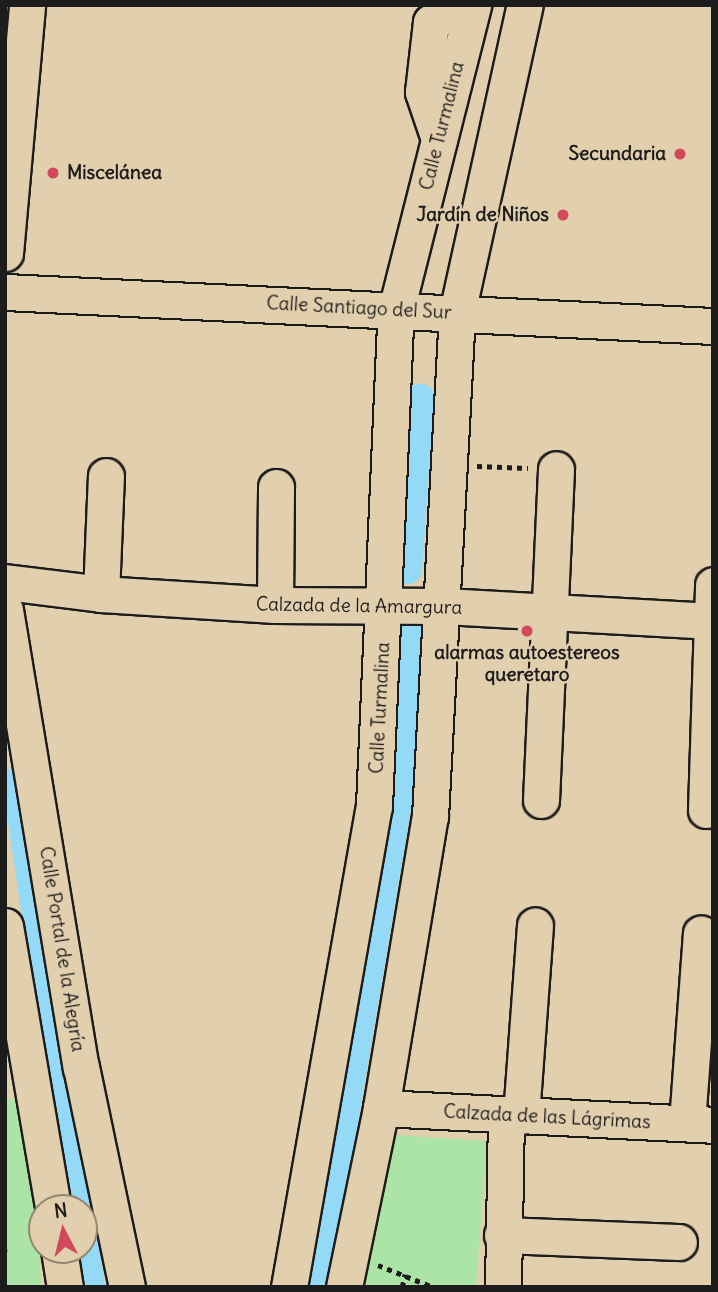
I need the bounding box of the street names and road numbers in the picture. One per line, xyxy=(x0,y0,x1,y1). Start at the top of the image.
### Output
street label: Calle Turmalina xyxy=(415,59,469,193)
street label: Calle Santiago del Sur xyxy=(266,292,452,324)
street label: Calzada de la Amargura xyxy=(256,593,462,619)
street label: Calle Turmalina xyxy=(365,642,395,774)
street label: Calle Portal de la Alegría xyxy=(35,845,89,1053)
street label: Calzada de las Lágrimas xyxy=(443,1100,651,1134)

